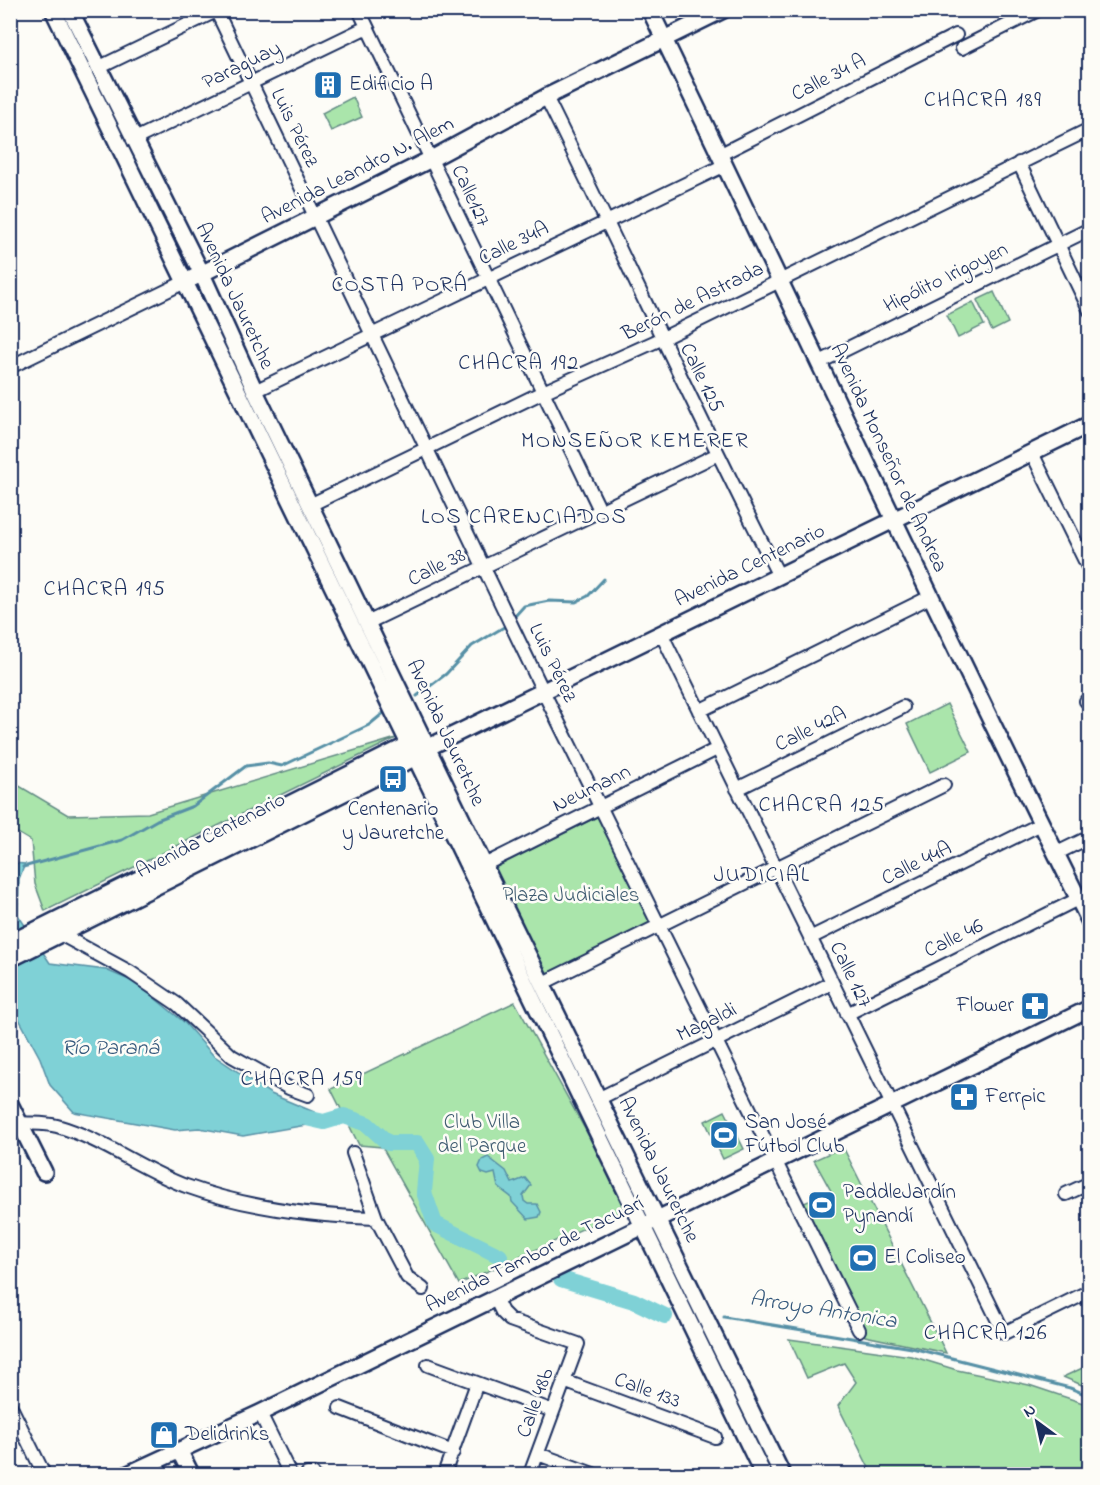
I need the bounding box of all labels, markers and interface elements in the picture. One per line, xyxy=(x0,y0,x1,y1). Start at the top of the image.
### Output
street label: Paraguay xyxy=(197,34,287,100)
street label: Calle 34 A xyxy=(787,46,871,110)
building icon: Edificio A xyxy=(312,69,344,101)
place label: Edificio A xyxy=(349,70,433,100)
street label: Luis Pérez xyxy=(262,83,326,173)
district label: CHACRA 189 xyxy=(924,85,1042,117)
street label: Avenida Leandro N. Alem xyxy=(256,109,460,233)
street label: Calle127 xyxy=(443,160,497,232)
street label: Calle 34A xyxy=(474,214,554,274)
street label: Avenida Jauretche xyxy=(187,218,281,375)
street label: Hipólito Irigoyen xyxy=(879,235,1014,323)
street label: Berón de Astrada xyxy=(616,255,769,350)
district label: COSTA PORÁ xyxy=(332,270,468,302)
street label: Calle 125 xyxy=(671,338,731,418)
street label: Avenida Monseñor de Andrea xyxy=(822,339,954,577)
district label: CHACRA 192 xyxy=(458,348,580,380)
district label: MONSEÑOR KEMERER xyxy=(521,426,749,458)
district label: LOS CARENCIADOS xyxy=(421,502,627,534)
street label: Avenida Centenario xyxy=(670,516,830,615)
street label: Calle 38 xyxy=(403,541,471,595)
district label: CHACRA 195 xyxy=(44,574,166,606)
street label: Luis Pérez xyxy=(520,618,584,708)
street label: Avenida Jauretche xyxy=(398,655,492,812)
street label: Calle 42A xyxy=(770,700,852,760)
street label: Neumann xyxy=(548,757,636,821)
bus stop icon: Centenario y Jauretche xyxy=(377,763,409,795)
street label: Avenida Centenario xyxy=(131,785,291,887)
district label: CHACRA 125 xyxy=(758,790,886,822)
place label: Centenario y Jauretche xyxy=(342,795,445,851)
street label: Calle 44A xyxy=(877,834,957,894)
district label: JUDICIAL xyxy=(714,860,810,892)
park label: Plaza Judiciales xyxy=(502,881,640,911)
street label: Calle 46 xyxy=(919,912,989,966)
street label: Calle 127 xyxy=(821,937,879,1013)
pharmacy icon: Flower xyxy=(1019,990,1051,1022)
place label: Flower xyxy=(955,991,1014,1021)
street label: Magaldi xyxy=(672,995,743,1052)
water label: Río Paraná xyxy=(61,1033,160,1065)
district label: CHACRA 159 xyxy=(241,1064,363,1096)
pharmacy icon: Ferrpic xyxy=(948,1081,980,1113)
place label: Ferrpic xyxy=(984,1082,1046,1112)
street label: Avenida Jauretche xyxy=(610,1092,707,1248)
park label: Club Villa del Parque xyxy=(438,1108,527,1162)
place label: San José Fútbol Club xyxy=(744,1108,844,1162)
sports icon: San José Fútbol Club xyxy=(708,1119,740,1151)
place label: PaddleJardín Pynandí xyxy=(843,1178,956,1234)
street label: Avenida Tambor de Tacuarí xyxy=(421,1189,650,1321)
sports icon: PaddleJardín Pynandí xyxy=(806,1189,838,1221)
sports icon: El Coliseo xyxy=(847,1242,879,1274)
place label: El Coliseo xyxy=(884,1243,966,1273)
water label: Arroyo Antonica xyxy=(747,1284,900,1339)
district label: CHACRA 126 xyxy=(924,1318,1048,1350)
street label: Calle 48b xyxy=(510,1364,562,1442)
street label: Calle 133 xyxy=(610,1365,684,1417)
north arrow xyxy=(1007,1392,1067,1452)
text: N xyxy=(1019,1398,1041,1424)
shop icon: Delidrinks xyxy=(148,1419,180,1451)
place label: Delidrinks xyxy=(184,1420,269,1450)

